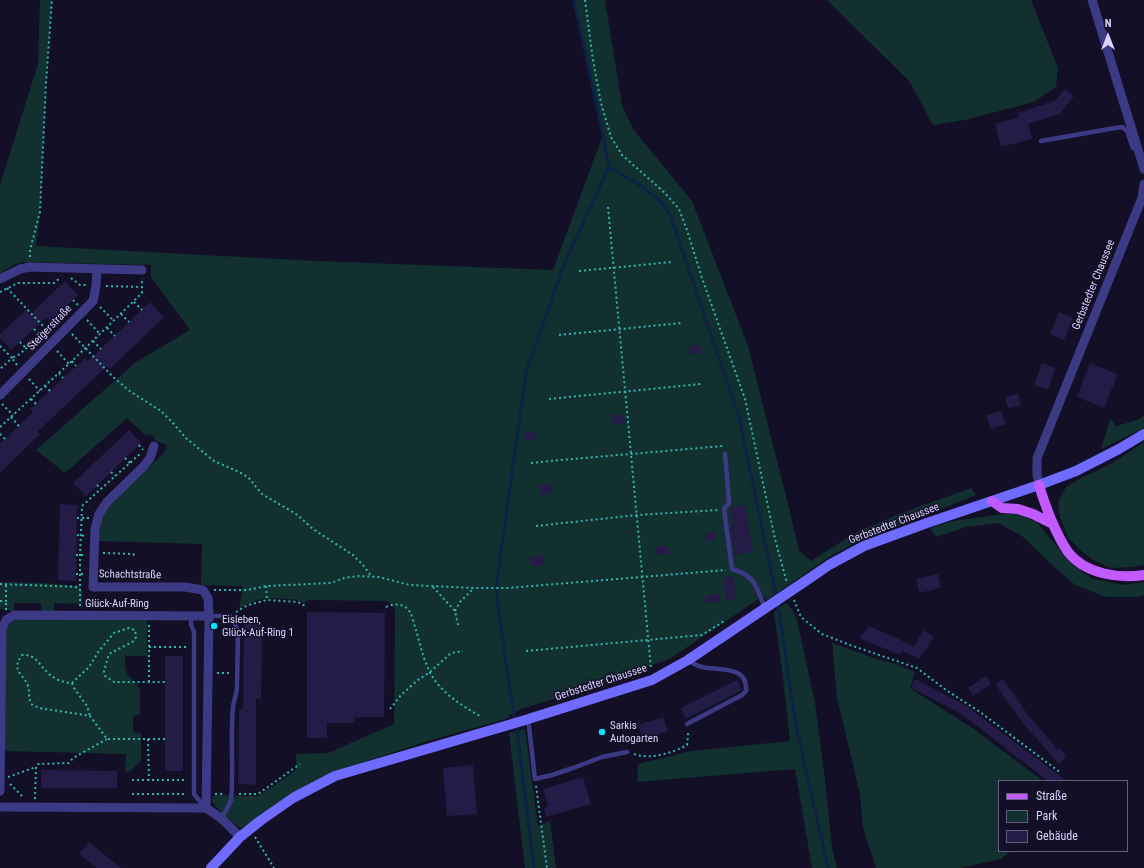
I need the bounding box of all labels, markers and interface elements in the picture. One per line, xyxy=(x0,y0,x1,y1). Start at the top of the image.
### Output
north arrow xyxy=(1088,16,1128,56)
text: N xyxy=(1105,17,1111,30)
street label: Gerbstedter Chaussee xyxy=(1070,238,1118,332)
street label: Steigerstraße xyxy=(25,303,75,353)
street label: Gerbstedter Chaussee xyxy=(847,501,941,547)
street label: Schachtstraße xyxy=(99,568,161,582)
street label: Glück-Auf-Ring xyxy=(85,597,149,611)
place label: Eisleben, Glück-Auf-Ring 1 xyxy=(222,613,294,639)
marker: Eisleben, Glück-Auf-Ring 1 xyxy=(209,621,219,631)
street label: Gerbstedter Chaussee xyxy=(553,662,649,704)
place label: Sarkis Autogarten xyxy=(610,719,658,745)
marker: Sarkis Autogarten xyxy=(597,727,607,737)
legend xyxy=(998,780,1128,852)
text: Straße xyxy=(1036,789,1067,803)
text: Park xyxy=(1036,809,1057,823)
text: Gebäude xyxy=(1036,829,1078,843)

